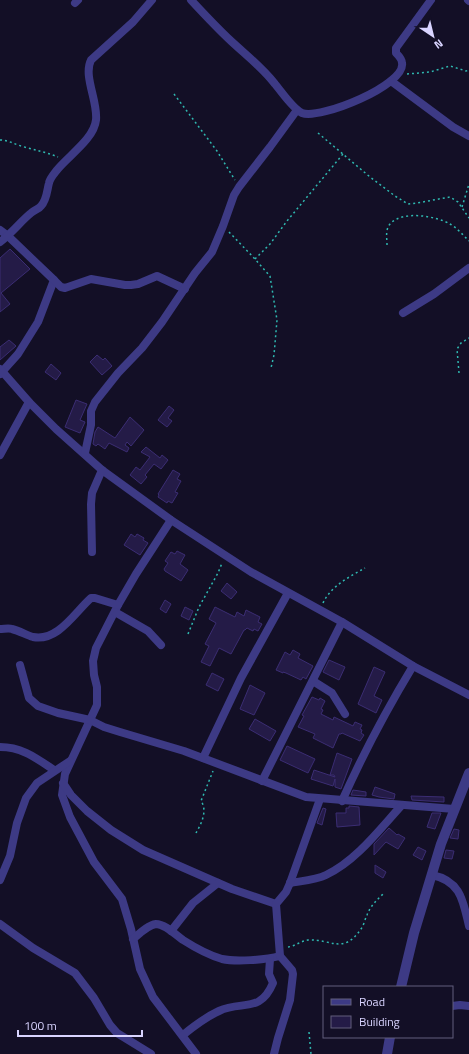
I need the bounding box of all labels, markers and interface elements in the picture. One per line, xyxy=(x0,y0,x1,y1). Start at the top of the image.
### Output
north arrow xyxy=(413,16,453,56)
text: N xyxy=(431,35,446,53)
legend xyxy=(323,986,453,1038)
text: Road xyxy=(359,992,385,1011)
scale bar xyxy=(18,1012,142,1038)
text: Building xyxy=(359,1012,400,1031)
text: 100 m xyxy=(24,1016,57,1035)

